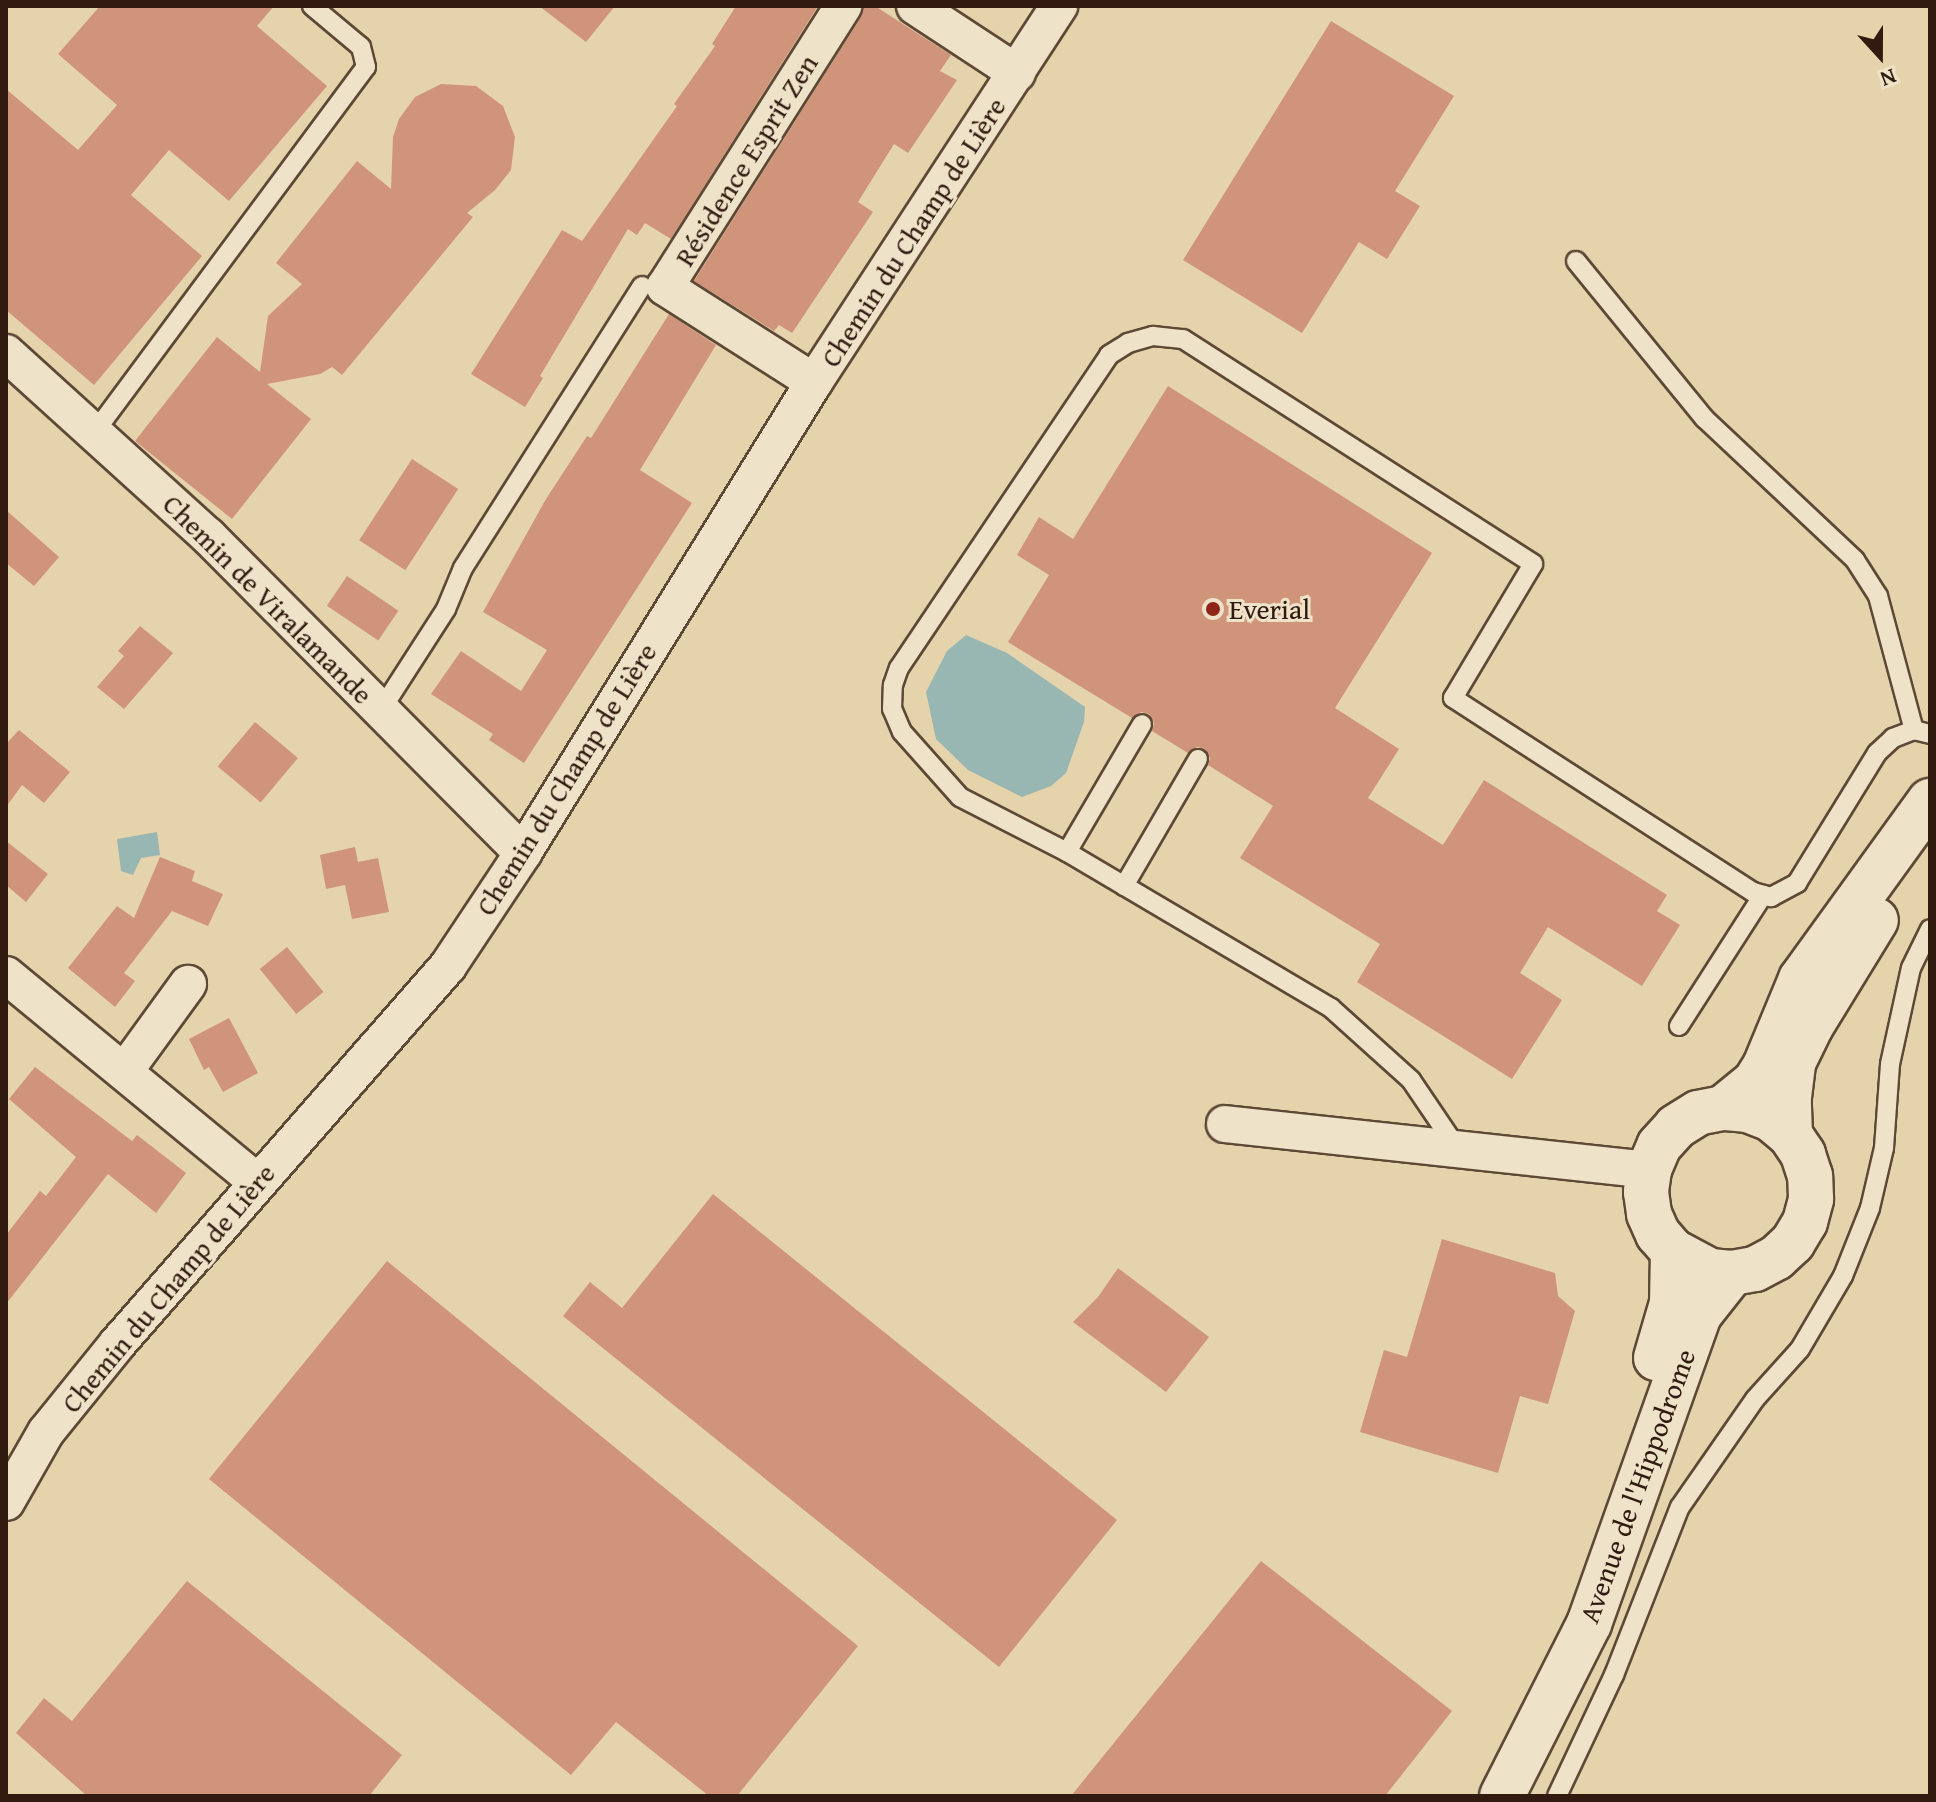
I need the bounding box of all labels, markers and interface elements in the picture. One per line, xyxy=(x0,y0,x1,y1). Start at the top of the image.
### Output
north arrow xyxy=(1840,16,1920,96)
street label: Résidence Esprit Zen xyxy=(667,48,825,272)
text: N xyxy=(1876,61,1901,96)
street label: Chemin du Champ de Lière xyxy=(813,91,1013,373)
street label: Chemin de Viralamande xyxy=(156,487,380,711)
place label: Everial xyxy=(1229,592,1310,626)
marker: Everial xyxy=(1204,600,1222,618)
street label: Chemin du Champ de Lière xyxy=(468,637,664,921)
street label: Chemin du Champ de Lière xyxy=(54,1157,282,1419)
street label: Avenue de l'Hippodrome xyxy=(1572,1345,1702,1627)

